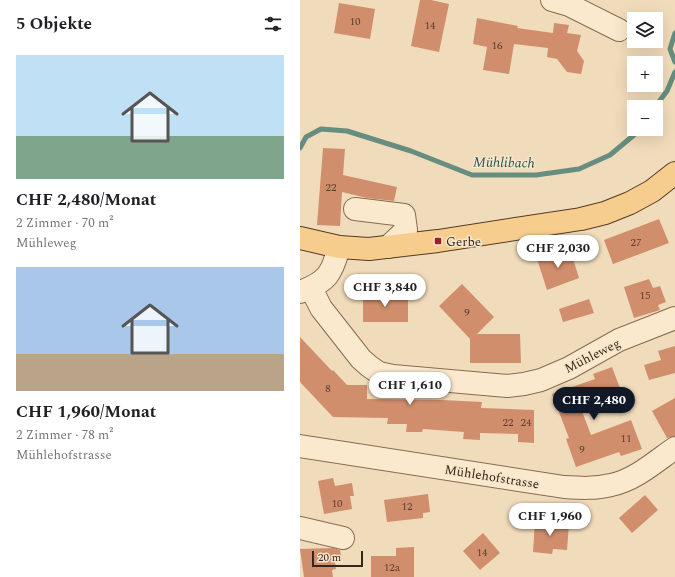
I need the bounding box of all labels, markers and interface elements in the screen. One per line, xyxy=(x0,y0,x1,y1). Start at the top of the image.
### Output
text: 5 Objekte xyxy=(16,11,92,37)
map controls xyxy=(627,12,663,136)
button: layers xyxy=(627,12,663,48)
icon: filters xyxy=(262,13,284,35)
house number: 10 xyxy=(350,13,361,30)
house number: 14 xyxy=(425,17,436,34)
house number: 16 xyxy=(492,37,503,54)
button: + xyxy=(627,56,663,92)
icon: home xyxy=(114,81,186,153)
button: − xyxy=(627,100,663,136)
water label: Mühlibach xyxy=(473,151,535,174)
house number: 22 xyxy=(326,179,337,196)
text: CHF 2,480/Monat xyxy=(16,187,156,213)
text: 2 Zimmer · 70 m² xyxy=(16,213,113,233)
place label: Gerbe xyxy=(446,232,481,252)
text: Mühleweg xyxy=(16,233,77,253)
house number: 27 xyxy=(631,234,642,251)
pin: CHF 2,030 xyxy=(512,235,604,269)
marker: Gerbe xyxy=(433,236,443,246)
text: CHF 2,030 xyxy=(526,238,590,258)
pin: CHF 3,840 xyxy=(339,274,431,308)
text: CHF 3,840 xyxy=(353,277,417,297)
house number: 15 xyxy=(640,287,651,304)
icon: home xyxy=(114,293,186,365)
house number: 9 xyxy=(464,304,470,321)
street label: Mühleweg xyxy=(561,333,624,379)
pin: CHF 1,610 xyxy=(364,372,456,406)
text: CHF 1,610 xyxy=(378,375,442,395)
house number: 8 xyxy=(325,380,331,397)
pin: CHF 2,480 xyxy=(548,387,640,421)
text: CHF 2,480 xyxy=(562,390,626,410)
text: CHF 1,960/Monat xyxy=(16,399,156,425)
house number: 22 xyxy=(503,414,514,431)
house number: 24 xyxy=(521,414,532,431)
text: 2 Zimmer · 78 m² xyxy=(16,425,113,445)
house number: 11 xyxy=(621,430,632,447)
house number: 9 xyxy=(579,441,585,458)
text: Mühlehofstrasse xyxy=(16,445,112,465)
street label: Mühlehofstrasse xyxy=(443,460,541,494)
house number: 10 xyxy=(332,495,343,512)
house number: 12 xyxy=(402,498,413,515)
pin: CHF 1,960 xyxy=(504,503,596,537)
text: CHF 1,960 xyxy=(518,506,582,526)
house number: 14 xyxy=(477,544,488,561)
scale bar xyxy=(312,549,363,568)
text: 20 m xyxy=(318,549,341,566)
house number: 12a xyxy=(384,559,401,576)

